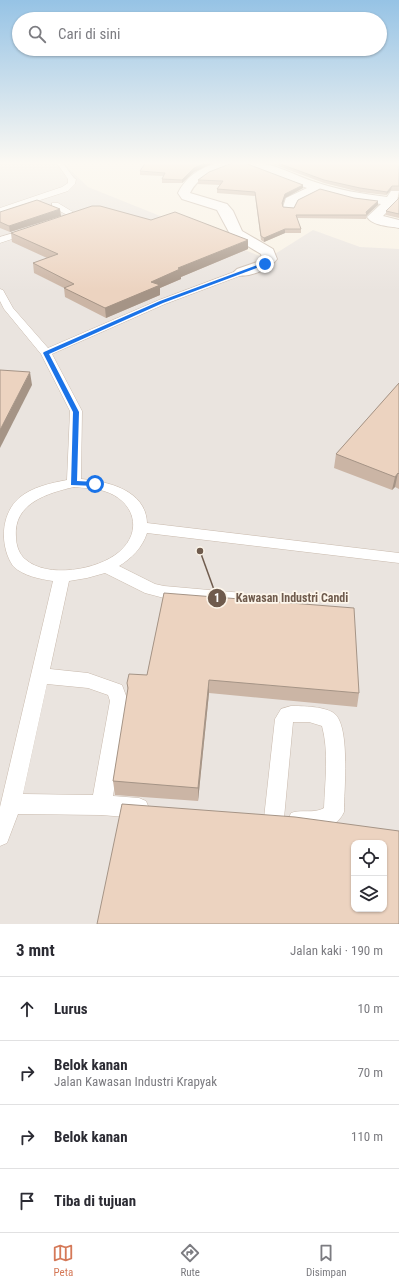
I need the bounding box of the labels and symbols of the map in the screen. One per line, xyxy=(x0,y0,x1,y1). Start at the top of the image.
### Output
route end xyxy=(256,255,274,273)
route start xyxy=(86,475,104,493)
callout: Kawasan Industri Candi xyxy=(207,586,356,610)
text: 1 xyxy=(214,591,220,605)
text: Kawasan Industri Candi xyxy=(236,591,348,605)

